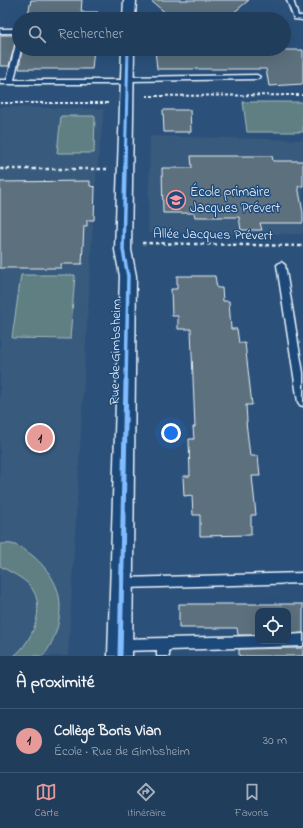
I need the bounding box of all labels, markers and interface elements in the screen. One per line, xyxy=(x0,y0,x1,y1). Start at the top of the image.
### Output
search box xyxy=(12,12,291,56)
icon: search xyxy=(26,23,48,45)
text: Rechercher xyxy=(58,23,123,45)
place label: École primaire Jacques Prévert xyxy=(190,182,281,219)
school or university icon: École primaire Jacques Prévert xyxy=(165,189,187,211)
street label: Allée Jacques Prévert xyxy=(153,223,273,247)
street label: Rue de Gimbsheim xyxy=(105,299,127,405)
pin: 1 xyxy=(27,423,53,453)
your location xyxy=(161,423,181,443)
map controls xyxy=(255,608,291,644)
button: locate xyxy=(255,608,291,644)
text: À proximité xyxy=(16,670,94,695)
text: Collège Boris Vian xyxy=(54,720,161,742)
text: 1 xyxy=(27,731,31,750)
text: 30 m xyxy=(263,731,287,750)
text: École · Rue de Gimbsheim xyxy=(54,742,190,761)
tab: Carte xyxy=(34,781,58,821)
tab: Itinéraire xyxy=(127,781,166,821)
tab: Favoris xyxy=(235,781,269,821)

